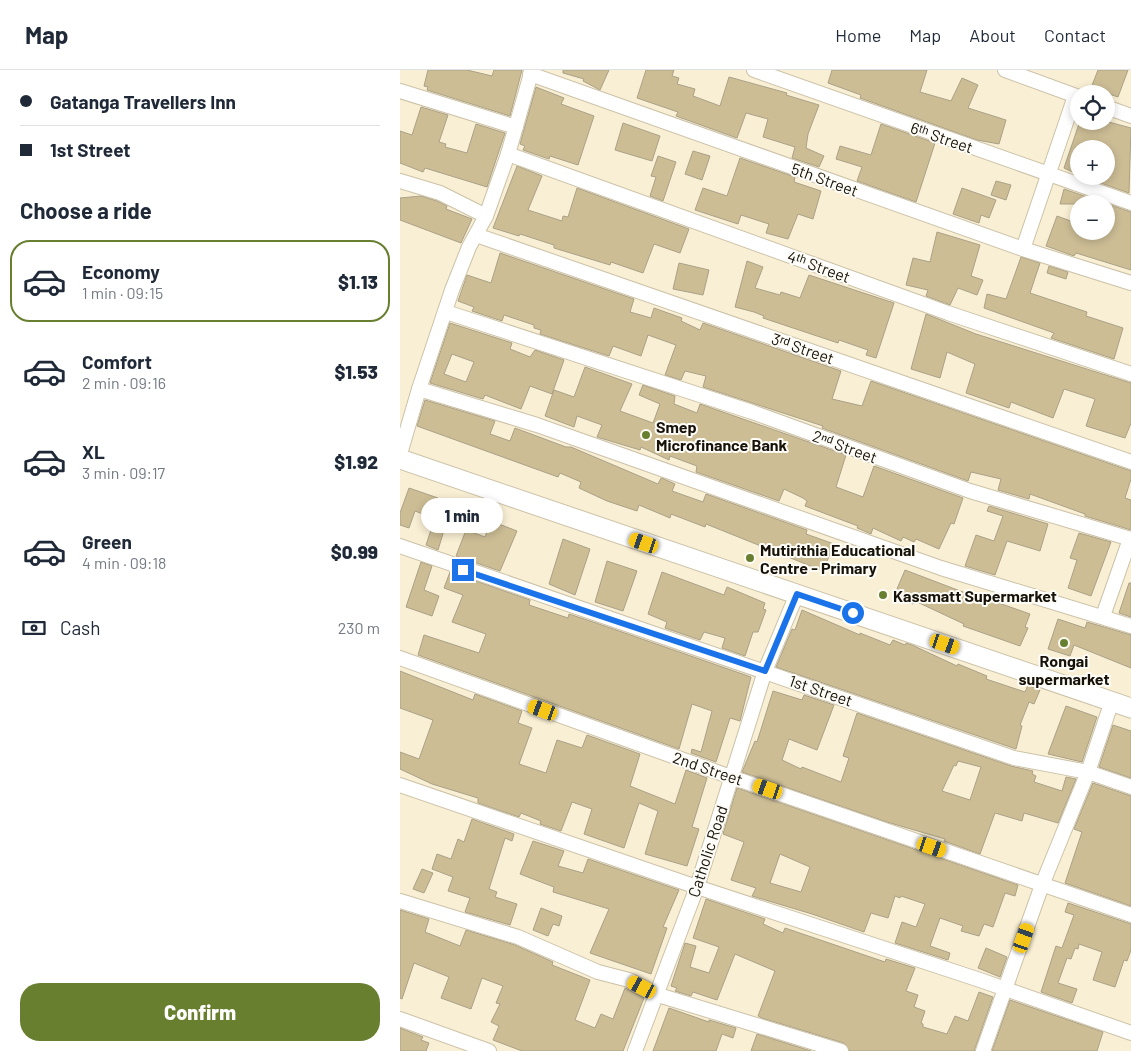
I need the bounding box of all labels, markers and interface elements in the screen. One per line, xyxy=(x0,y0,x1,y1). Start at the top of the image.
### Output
text: Map xyxy=(25,20,68,49)
text: Home xyxy=(835,24,881,46)
text: Map xyxy=(909,24,941,46)
text: About xyxy=(969,24,1016,46)
text: Contact xyxy=(1044,24,1106,46)
map controls xyxy=(1070,85,1115,240)
button: locate xyxy=(1070,85,1115,130)
text: Gatanga Travellers Inn xyxy=(50,90,236,113)
street label: 6ᵗʰ Street xyxy=(908,117,976,157)
text: 1st Street xyxy=(50,138,131,161)
button: + xyxy=(1070,140,1115,185)
street label: 5th Street xyxy=(789,158,861,200)
button: − xyxy=(1070,195,1115,240)
text: Choose a ride xyxy=(20,197,152,223)
street label: 4ᵗʰ Street xyxy=(785,246,853,286)
icon: car xyxy=(22,259,67,304)
text: Economy xyxy=(82,260,160,283)
text: $1.13 xyxy=(338,270,378,293)
text: 1 min · 09:15 xyxy=(82,283,163,302)
street label: 3ʳᵈ Street xyxy=(769,328,837,368)
icon: car xyxy=(22,349,67,394)
text: Comfort xyxy=(82,350,152,373)
text: $1.53 xyxy=(334,360,378,383)
text: 2 min · 09:16 xyxy=(82,373,166,392)
place label: Smep Microfinance Bank xyxy=(656,417,788,454)
street label: 2ⁿᵈ Street xyxy=(810,426,880,466)
marker: Smep Microfinance Bank xyxy=(640,429,652,441)
icon: car xyxy=(22,439,67,484)
text: XL xyxy=(82,440,105,463)
text: $1.92 xyxy=(334,450,378,473)
text: 3 min · 09:17 xyxy=(82,463,165,482)
callout: 1 min xyxy=(422,498,504,532)
text: 1 min xyxy=(444,506,480,525)
icon: car xyxy=(22,529,67,574)
text: Green xyxy=(82,530,132,553)
car xyxy=(627,531,660,555)
text: $0.99 xyxy=(331,540,378,563)
place label: Mutirithia Educational Centre - Primary xyxy=(760,540,915,577)
marker: Mutirithia Educational Centre - Primary xyxy=(744,552,756,564)
text: 4 min · 09:18 xyxy=(82,553,166,572)
route end xyxy=(452,559,474,581)
place label: Kassmatt Supermarket xyxy=(893,586,1057,605)
marker: Kassmatt Supermarket xyxy=(877,589,889,601)
route start xyxy=(842,602,864,624)
icon: cash xyxy=(20,614,48,642)
text: Cash xyxy=(60,616,101,639)
text: 230 m xyxy=(338,618,380,637)
car xyxy=(928,632,961,656)
marker: Rongai supermarket xyxy=(1058,637,1070,649)
place label: Rongai supermarket xyxy=(1018,651,1110,688)
street label: 1st Street xyxy=(787,670,855,710)
car xyxy=(526,698,559,722)
street label: 2nd Street xyxy=(671,747,745,789)
car xyxy=(751,777,784,801)
street label: Catholic Road xyxy=(683,803,731,899)
car xyxy=(915,835,948,859)
car xyxy=(1012,921,1035,955)
car xyxy=(625,973,658,1001)
button: Confirm xyxy=(20,983,380,1041)

